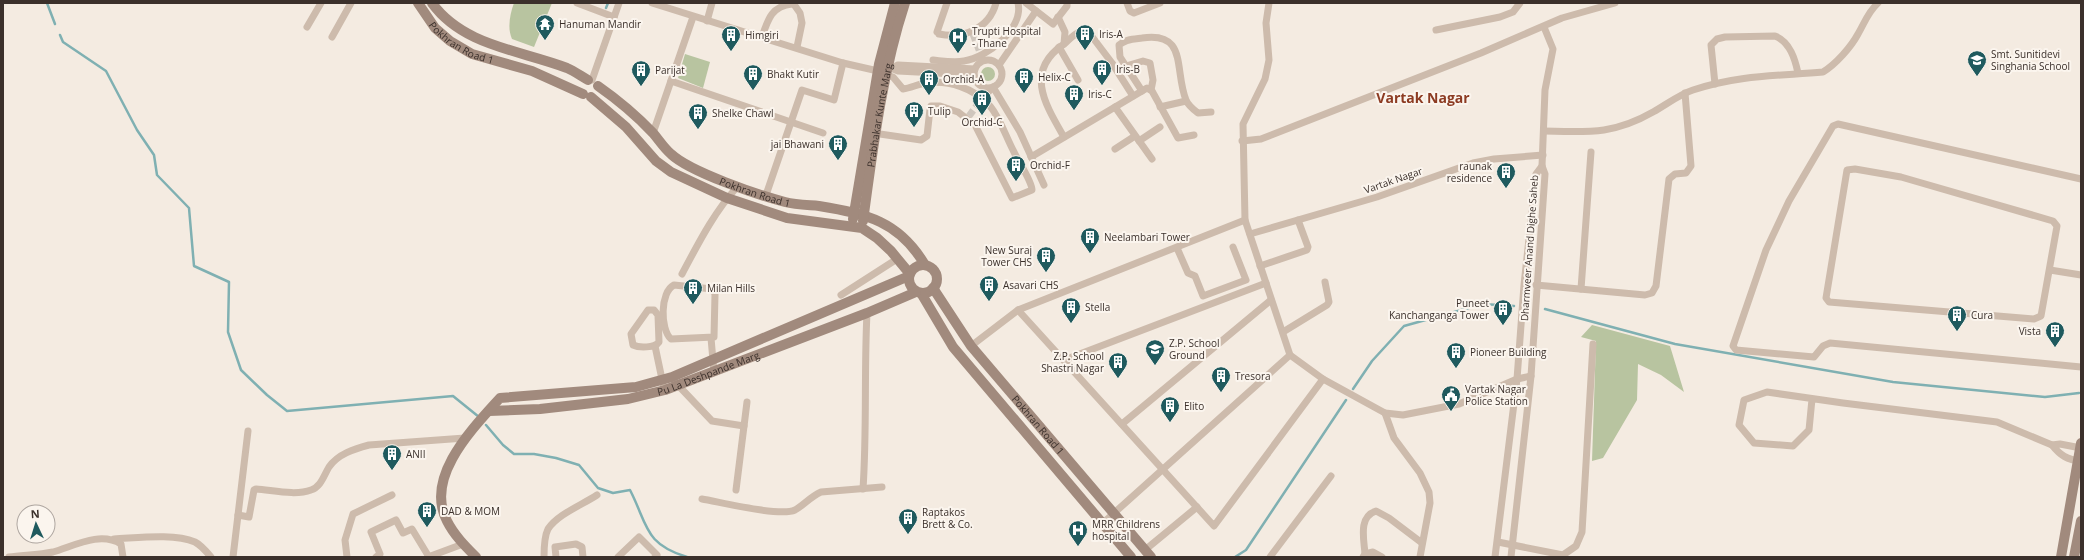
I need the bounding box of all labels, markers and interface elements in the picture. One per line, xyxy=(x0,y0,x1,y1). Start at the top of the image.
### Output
temple icon: Hanuman Mandir xyxy=(534,13,556,41)
place label: Hanuman Mandir xyxy=(559,17,641,31)
street label: Pokhran Road 1 xyxy=(426,19,495,67)
building icon: Iris-A xyxy=(1074,23,1096,51)
building icon: Himgiri xyxy=(720,24,742,52)
place label: Trupti Hospital - Thane xyxy=(972,24,1041,50)
hospital icon: Trupti Hospital - Thane xyxy=(947,26,969,54)
place label: Iris-A xyxy=(1099,27,1123,41)
place label: Himgiri xyxy=(745,28,779,42)
place label: Smt. Sunitidevi Singhania School xyxy=(1991,47,2070,73)
school or university icon: Smt. Sunitidevi Singhania School xyxy=(1966,49,1988,77)
building icon: Iris-B xyxy=(1091,58,1113,86)
building icon: Parijat xyxy=(630,59,652,87)
street label: Prabhakar Kunte Marg xyxy=(863,61,895,168)
place label: Iris-B xyxy=(1116,62,1140,76)
place label: Parijat xyxy=(655,63,685,77)
building icon: Bhakt Kutir xyxy=(742,63,764,91)
building icon: Helix-C xyxy=(1013,66,1035,94)
place label: Bhakt Kutir xyxy=(767,67,819,81)
building icon: Orchid-A xyxy=(918,68,940,96)
place label: Helix-C xyxy=(1038,70,1071,84)
place label: Orchid-A xyxy=(943,72,985,86)
building icon: Iris-C xyxy=(1063,83,1085,111)
place label: Iris-C xyxy=(1088,87,1112,101)
building icon: Orchid-C xyxy=(971,88,993,116)
district label: Vartak Nagar xyxy=(1376,88,1470,107)
building icon: Tulip xyxy=(903,100,925,128)
building icon: Shelke Chawl xyxy=(687,102,709,130)
place label: Tulip xyxy=(928,104,951,118)
place label: Shelke Chawl xyxy=(712,106,773,120)
place label: Orchid-C xyxy=(962,115,1002,129)
building icon: jai Bhawani xyxy=(827,133,849,161)
place label: jai Bhawani xyxy=(770,137,824,151)
building icon: Orchid-F xyxy=(1005,154,1027,182)
place label: Orchid-F xyxy=(1030,158,1070,172)
place label: raunak residence xyxy=(1447,159,1493,185)
building icon: raunak residence xyxy=(1495,161,1517,189)
street label: Vartak Nagar xyxy=(1362,163,1424,197)
street label: Pokhran Road 1 xyxy=(717,174,792,210)
street label: Dharmveer Anand Dighe Saheb xyxy=(1517,174,1541,322)
building icon: Neelambari Tower xyxy=(1079,226,1101,254)
place label: Neelambari Tower xyxy=(1104,230,1190,244)
place label: New Suraj Tower CHS xyxy=(981,243,1032,269)
building icon: New Suraj Tower CHS xyxy=(1035,245,1057,273)
building icon: Asavari CHS xyxy=(978,274,1000,302)
building icon: Milan Hills xyxy=(682,277,704,305)
place label: Asavari CHS xyxy=(1003,278,1059,292)
place label: Milan Hills xyxy=(707,281,755,295)
building icon: Stella xyxy=(1060,296,1082,324)
place label: Puneet Kanchanganga Tower xyxy=(1389,296,1489,322)
building icon: Puneet Kanchanganga Tower xyxy=(1492,298,1514,326)
place label: Stella xyxy=(1085,300,1110,314)
building icon: Cura xyxy=(1946,304,1968,332)
place label: Cura xyxy=(1971,308,1993,322)
building icon: Vista xyxy=(2044,320,2066,348)
place label: Vista xyxy=(2019,324,2041,338)
place label: Z.P. School Ground xyxy=(1169,336,1220,362)
school or university icon: Z.P. School Ground xyxy=(1144,338,1166,366)
building icon: Pioneer Building xyxy=(1445,341,1467,369)
place label: Pioneer Building xyxy=(1470,345,1547,359)
street label: Pu La Deshpande Marg xyxy=(656,347,762,399)
place label: Z.P. School Shastri Nagar xyxy=(1041,349,1104,375)
building icon: Z.P. School Shastri Nagar xyxy=(1107,351,1129,379)
building icon: Tresora xyxy=(1210,365,1232,393)
place label: Tresora xyxy=(1235,369,1271,383)
place label: Vartak Nagar Police Station xyxy=(1465,382,1528,408)
public building icon: Vartak Nagar Police Station xyxy=(1440,384,1462,412)
street label: Pokhran Road 1 xyxy=(1009,392,1068,458)
building icon: Elito xyxy=(1159,395,1181,423)
place label: Elito xyxy=(1184,399,1204,413)
building icon: ANII xyxy=(381,443,403,471)
place label: ANII xyxy=(406,447,425,461)
building icon: DAD & MOM xyxy=(416,500,438,528)
north arrow xyxy=(16,504,56,544)
place label: DAD & MOM xyxy=(441,504,500,518)
place label: Raptakos Brett & Co. xyxy=(922,505,973,531)
text: N xyxy=(30,506,40,521)
building icon: Raptakos Brett & Co. xyxy=(897,507,919,535)
place label: MRR Childrens hospital xyxy=(1092,517,1160,543)
hospital icon: MRR Childrens hospital xyxy=(1067,519,1089,547)

